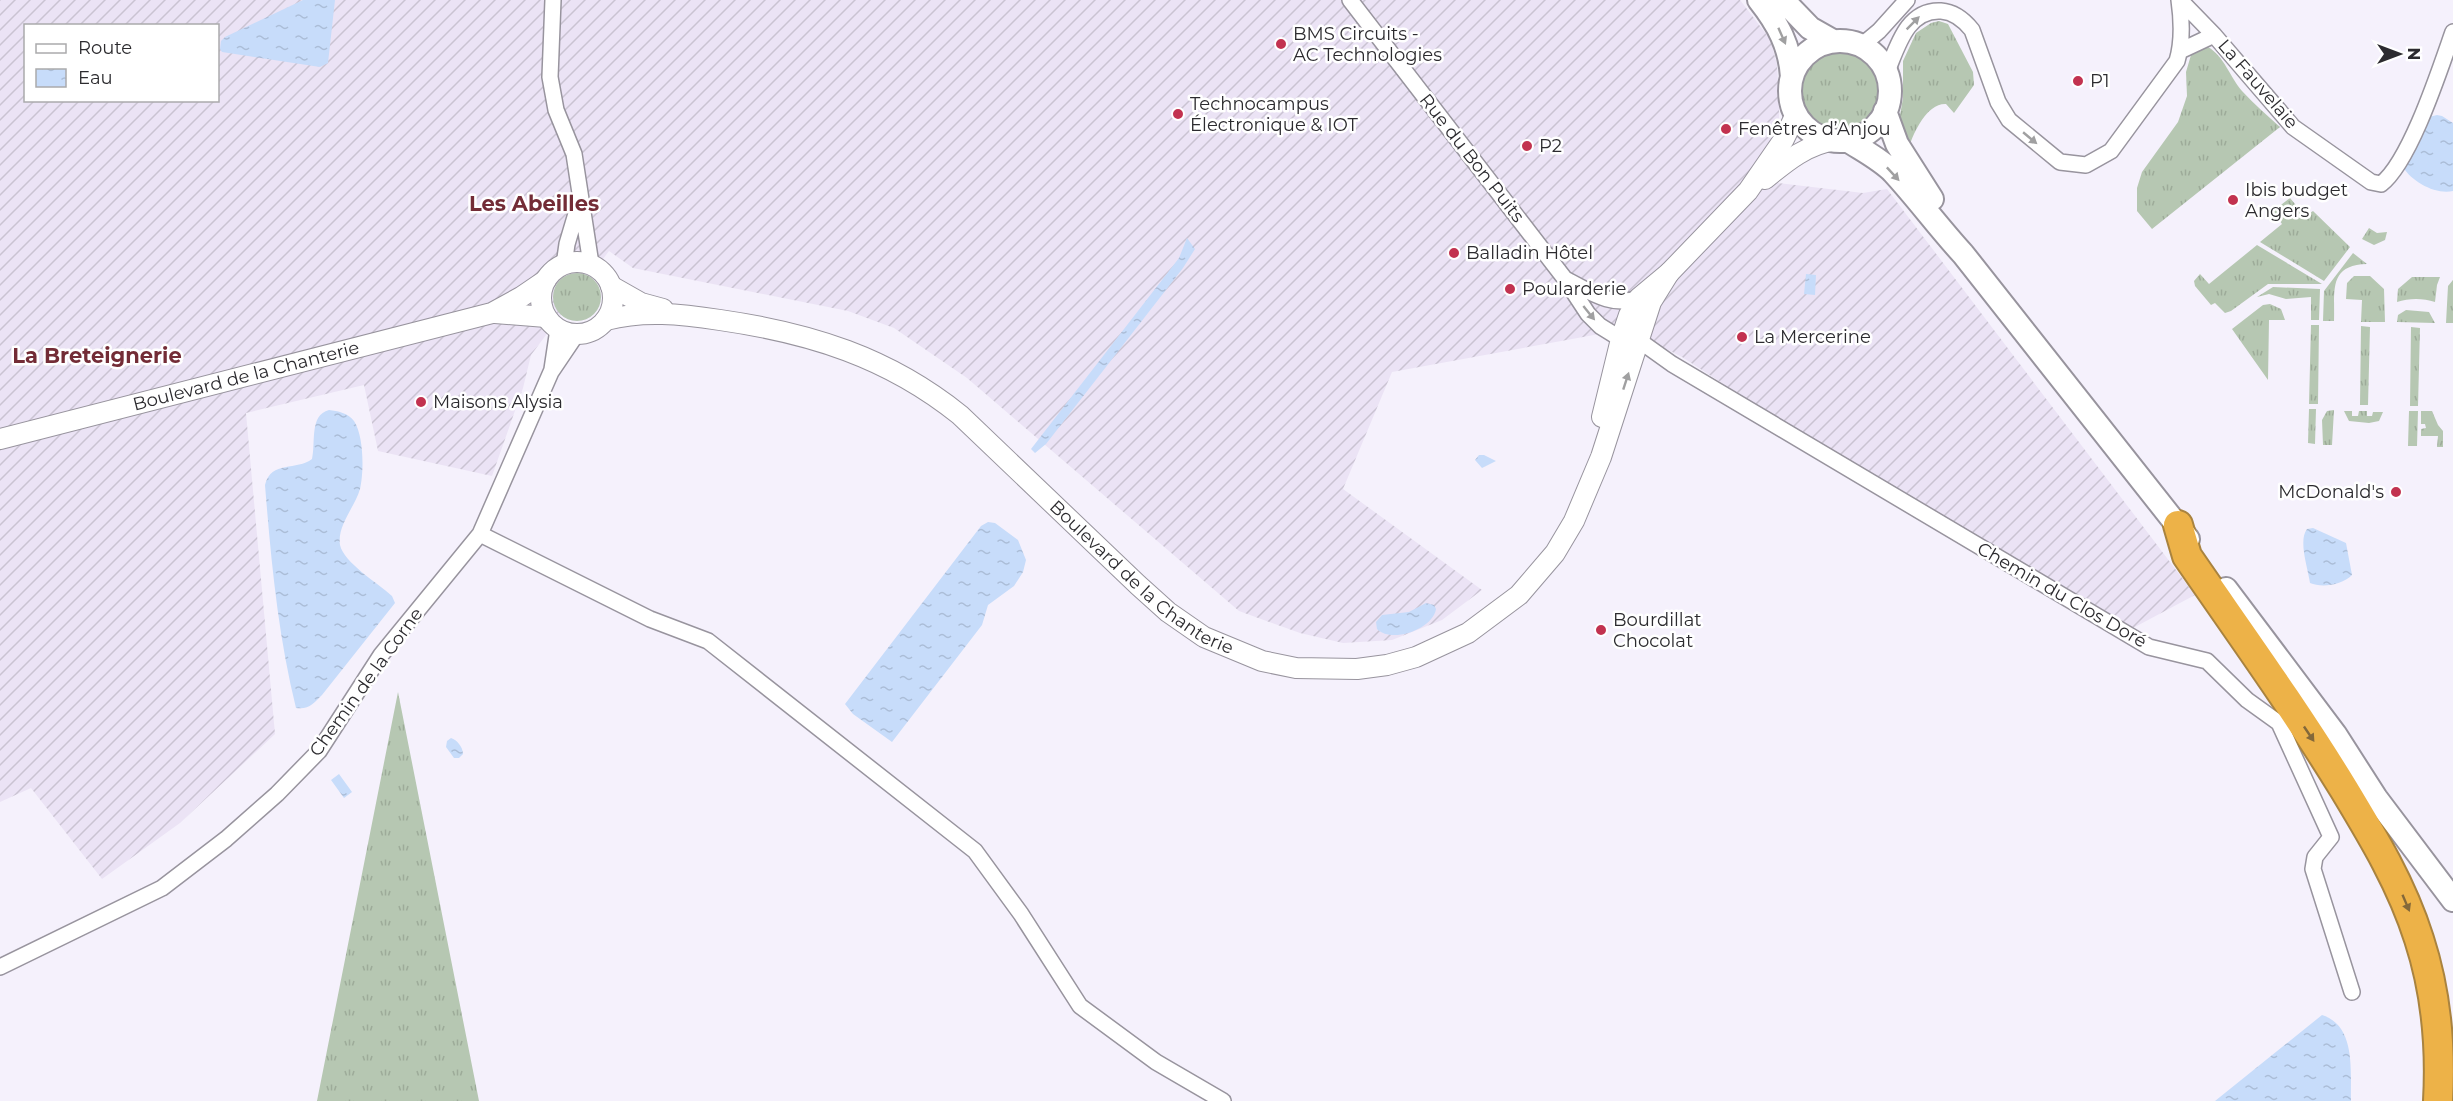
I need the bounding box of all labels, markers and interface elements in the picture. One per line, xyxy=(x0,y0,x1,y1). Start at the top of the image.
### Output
one-way arrow xyxy=(1906,16,1920,30)
place label: BMS Circuits - AC Technologies xyxy=(1293,23,1442,66)
legend xyxy=(24,24,219,102)
north arrow xyxy=(2369,24,2429,84)
one-way arrow xyxy=(1778,27,1787,45)
street label: La Fauvelaie xyxy=(2213,35,2303,133)
text: Route xyxy=(78,37,132,59)
marker: BMS Circuits - AC Technologies xyxy=(1274,37,1288,51)
text: N xyxy=(2404,48,2423,60)
text: Eau xyxy=(78,67,113,89)
place label: P1 xyxy=(2090,70,2109,92)
marker: P1 xyxy=(2071,74,2085,88)
street label: Rue du Bon Puits xyxy=(1415,89,1529,227)
place label: Technocampus Électronique & IOT xyxy=(1190,93,1359,136)
marker: Technocampus Électronique & IOT xyxy=(1171,107,1185,121)
place label: Fenêtres d’Anjou xyxy=(1738,118,1890,140)
marker: Fenêtres d’Anjou xyxy=(1719,122,1733,136)
one-way arrow xyxy=(2022,131,2037,144)
place label: P2 xyxy=(1539,135,1562,157)
marker: P2 xyxy=(1520,139,1534,153)
one-way arrow xyxy=(1886,167,1900,181)
place label: Ibis budget Angers xyxy=(2245,179,2348,222)
district label: Les Abeilles xyxy=(469,191,599,216)
marker: Ibis budget Angers xyxy=(2226,193,2240,207)
place label: Balladin Hôtel xyxy=(1466,242,1593,264)
marker: Balladin Hôtel xyxy=(1447,246,1461,260)
place label: Poularderie xyxy=(1522,278,1627,300)
marker: Poularderie xyxy=(1503,282,1517,296)
one-way arrow xyxy=(1582,305,1595,321)
place label: La Mercerine xyxy=(1754,326,1871,348)
marker: La Mercerine xyxy=(1735,330,1749,344)
street label: Boulevard de la Chanterie xyxy=(131,336,362,416)
district label: La Breteignerie xyxy=(12,343,182,368)
one-way arrow xyxy=(1621,372,1631,390)
place label: Maisons Alysia xyxy=(433,391,563,413)
marker: Maisons Alysia xyxy=(414,395,428,409)
place label: McDonald's xyxy=(2278,481,2384,503)
marker: McDonald's xyxy=(2389,485,2403,499)
street label: Boulevard de la Chanterie xyxy=(1045,496,1237,659)
street label: Chemin du Clos Doré xyxy=(1973,537,2151,653)
street label: Chemin de la Corne xyxy=(305,603,427,761)
place label: Bourdillat Chocolat xyxy=(1613,609,1702,652)
marker: Bourdillat Chocolat xyxy=(1594,623,1608,637)
one-way arrow xyxy=(2303,726,2314,742)
one-way arrow xyxy=(2401,894,2411,912)

